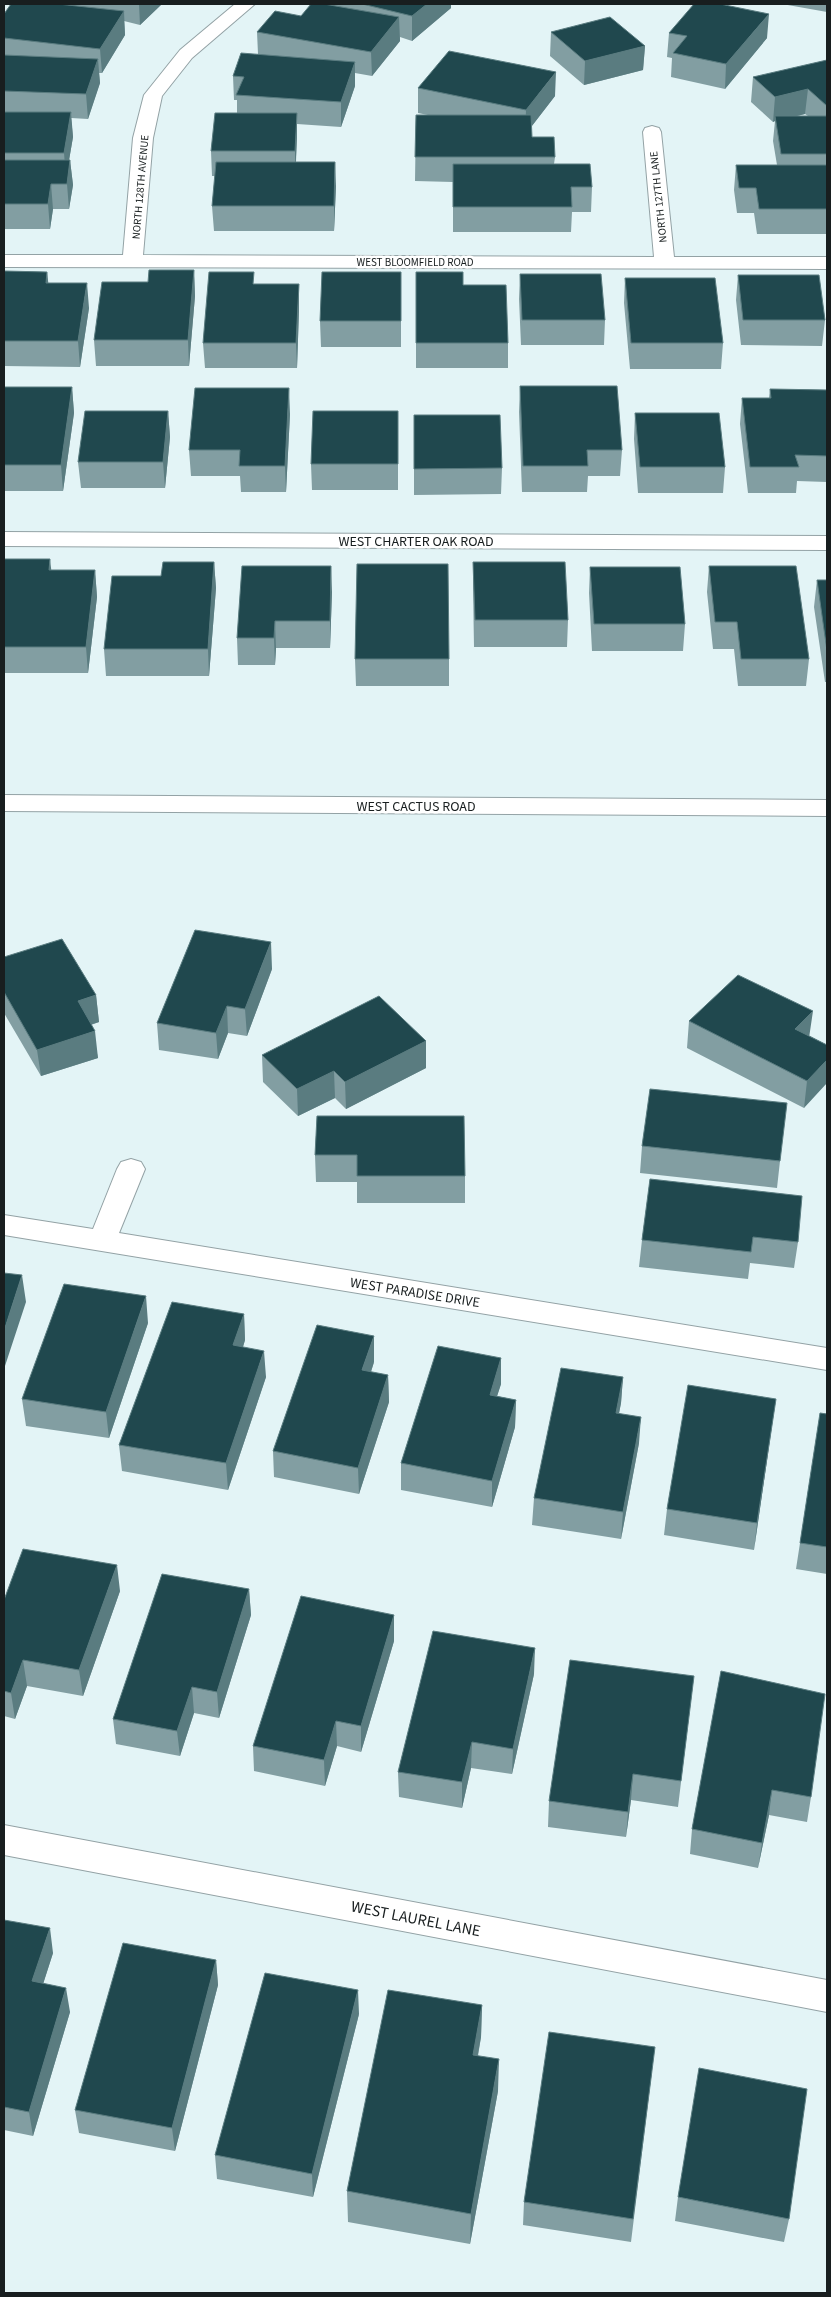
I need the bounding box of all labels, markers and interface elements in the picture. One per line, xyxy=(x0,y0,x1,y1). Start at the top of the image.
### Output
street label: NORTH 128TH AVENUE xyxy=(128,134,153,240)
street label: NORTH 127TH LANE xyxy=(646,150,671,243)
street label: WEST BLOOMFIELD ROAD xyxy=(357,255,474,270)
street label: WEST CHARTER OAK ROAD xyxy=(338,532,494,552)
street label: WEST CACTUS ROAD xyxy=(356,797,476,817)
street label: WEST PARADISE DRIVE xyxy=(349,1273,481,1313)
street label: WEST LAUREL LANE xyxy=(349,1896,482,1942)

